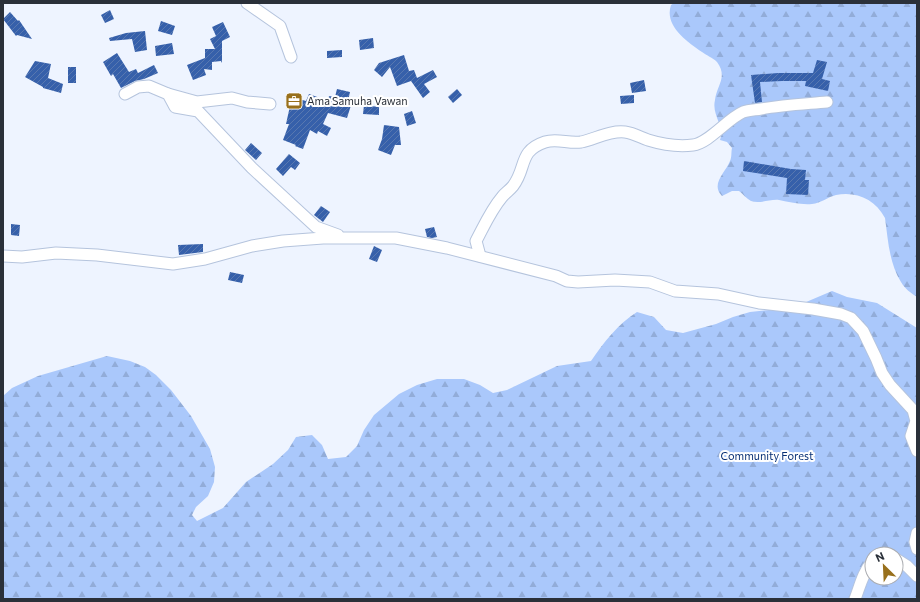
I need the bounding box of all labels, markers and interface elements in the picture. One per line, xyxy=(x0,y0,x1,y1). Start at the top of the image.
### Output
office icon: Ama Samuha Vawan xyxy=(284,91,304,111)
place label: Ama Samuha Vawan xyxy=(307,94,408,107)
park label: Community Forest xyxy=(720,449,814,462)
north arrow xyxy=(864,546,904,586)
text: N xyxy=(873,549,886,564)

